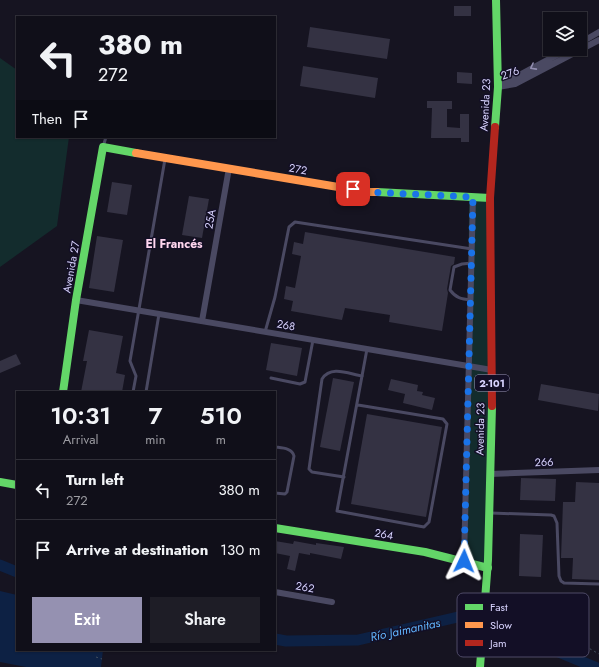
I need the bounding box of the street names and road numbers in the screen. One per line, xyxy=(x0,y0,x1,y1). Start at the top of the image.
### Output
street label: 276 xyxy=(499,62,521,84)
street label: Avenida 23 xyxy=(476,78,494,132)
street label: 272 xyxy=(288,160,308,178)
street label: 25A xyxy=(200,207,220,230)
street label: Avenida 27 xyxy=(59,240,83,294)
street label: 268 xyxy=(275,316,297,334)
road number: 2-101 xyxy=(475,375,509,391)
street label: Avenida 23 xyxy=(472,402,488,456)
street label: 266 xyxy=(534,454,554,470)
street label: 264 xyxy=(373,524,395,544)
street label: 262 xyxy=(294,577,316,597)

